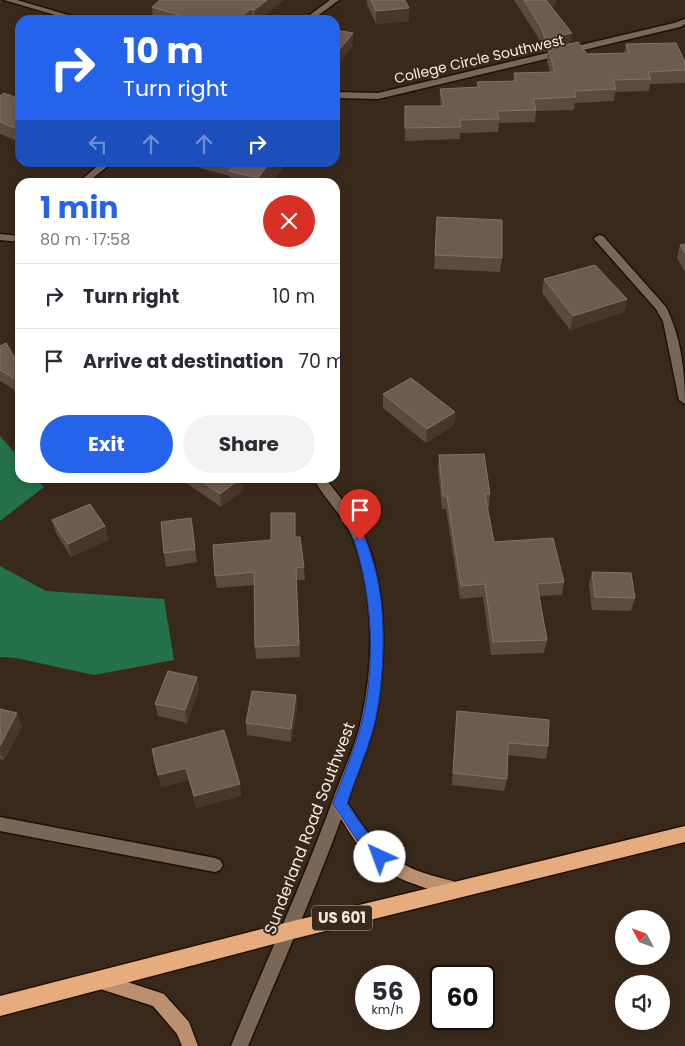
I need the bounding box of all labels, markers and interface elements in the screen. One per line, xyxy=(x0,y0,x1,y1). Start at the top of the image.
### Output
text: 10 m xyxy=(123,26,203,75)
street label: College Circle Southwest xyxy=(392,30,566,88)
icon: right xyxy=(40,35,105,100)
text: Turn right xyxy=(123,73,228,104)
icon: left xyxy=(84,130,112,158)
icon: ahead xyxy=(137,130,165,158)
icon: ahead xyxy=(190,130,218,158)
icon: right xyxy=(243,130,271,158)
text: 1 min xyxy=(40,186,118,229)
button: close xyxy=(263,195,315,247)
text: 80 m · 17:58 xyxy=(40,228,130,251)
icon: right xyxy=(40,282,68,310)
text: Turn right xyxy=(83,283,179,310)
text: 10 m xyxy=(272,283,315,310)
icon: arrive xyxy=(40,347,68,375)
text: Arrive at destination xyxy=(83,348,284,375)
text: 70 m xyxy=(299,348,346,375)
button: Exit xyxy=(40,415,173,473)
button: Share xyxy=(183,415,315,473)
pin xyxy=(339,489,381,540)
icon: arrive xyxy=(346,496,374,524)
street label: Sunderland Road Southwest xyxy=(258,719,361,938)
position arrow xyxy=(353,830,405,882)
road number: US 601 xyxy=(312,906,372,930)
north arrow xyxy=(615,910,670,965)
map controls xyxy=(615,910,670,1030)
speed limit sign: 60 xyxy=(430,965,495,1030)
text: 56 xyxy=(371,974,404,1009)
button: sound xyxy=(615,975,670,1030)
text: km/h xyxy=(372,1001,403,1018)

